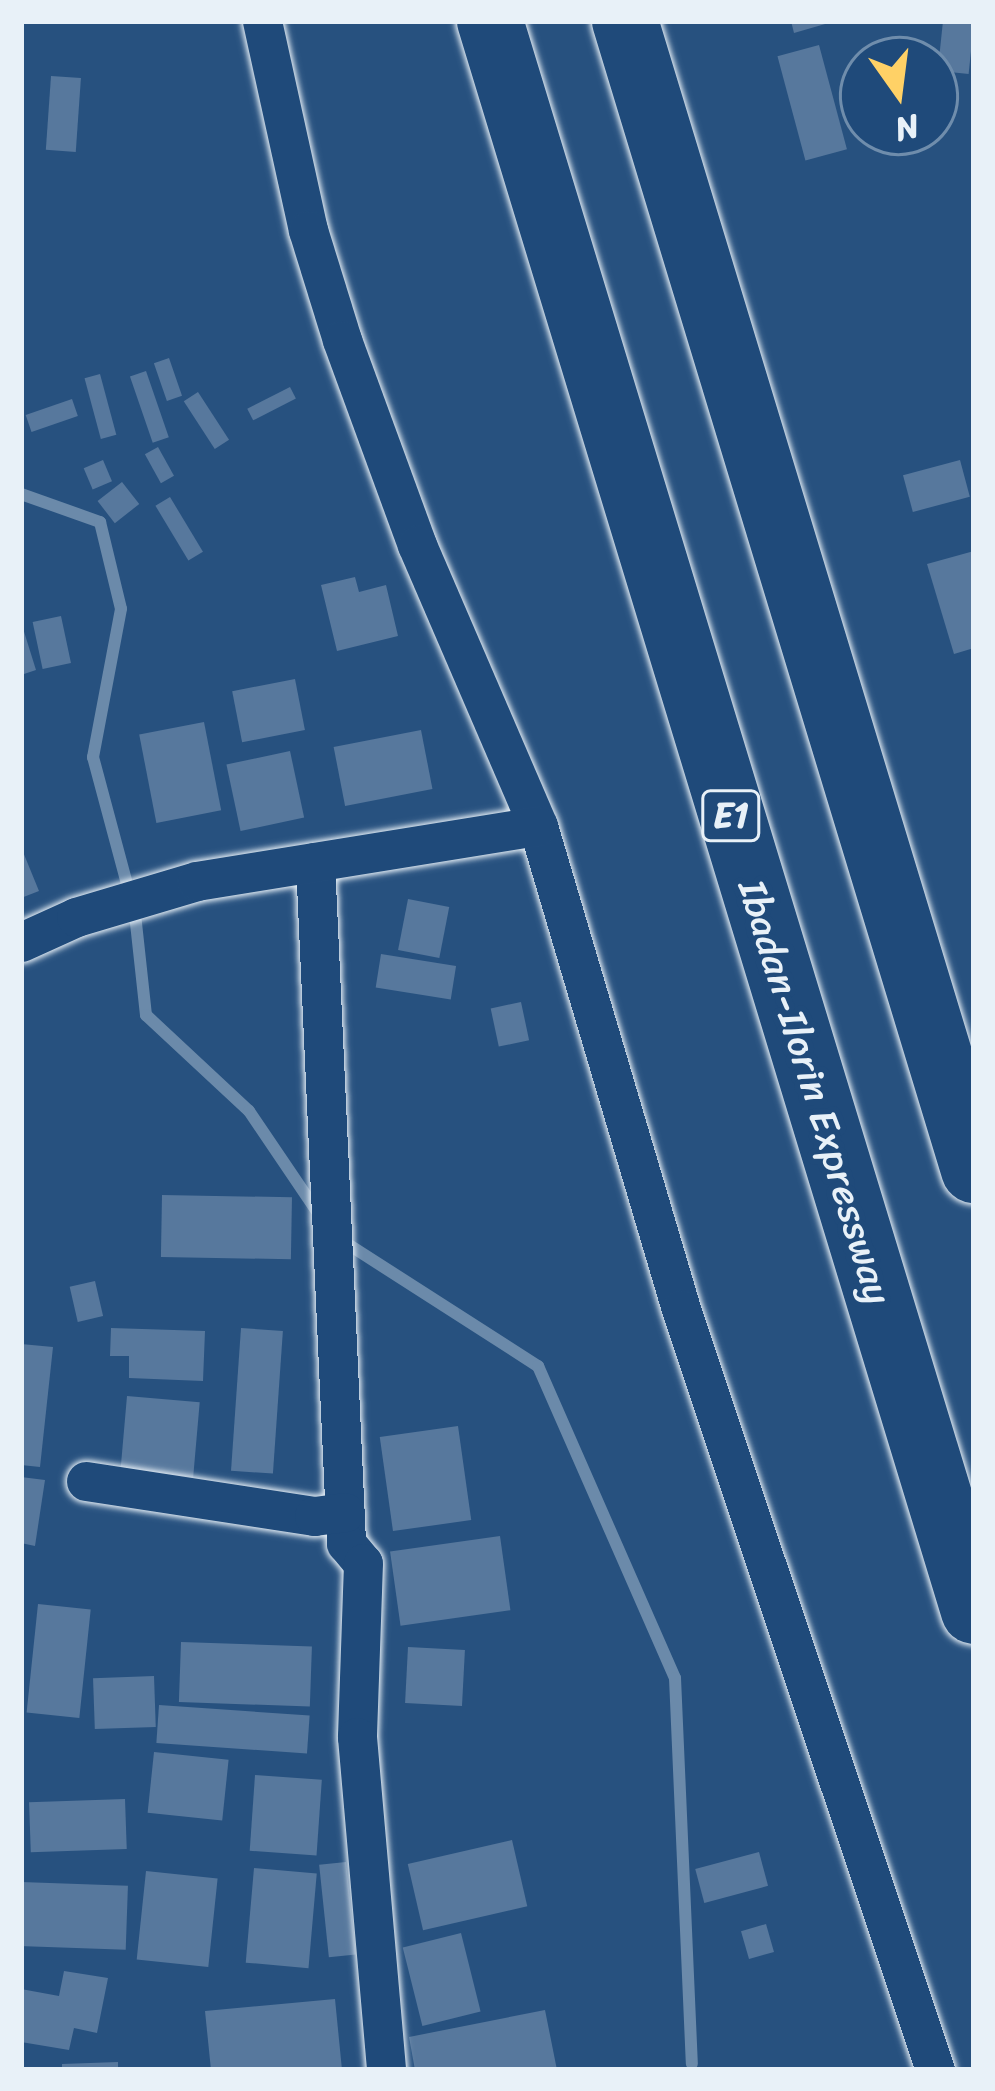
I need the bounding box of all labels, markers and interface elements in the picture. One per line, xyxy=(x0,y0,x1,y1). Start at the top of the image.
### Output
north arrow xyxy=(839,36,959,156)
text: N xyxy=(889,97,925,159)
road number: E1 xyxy=(701,786,761,846)
street label: Ibadan-Ilorin Expressway xyxy=(728,874,902,1310)

